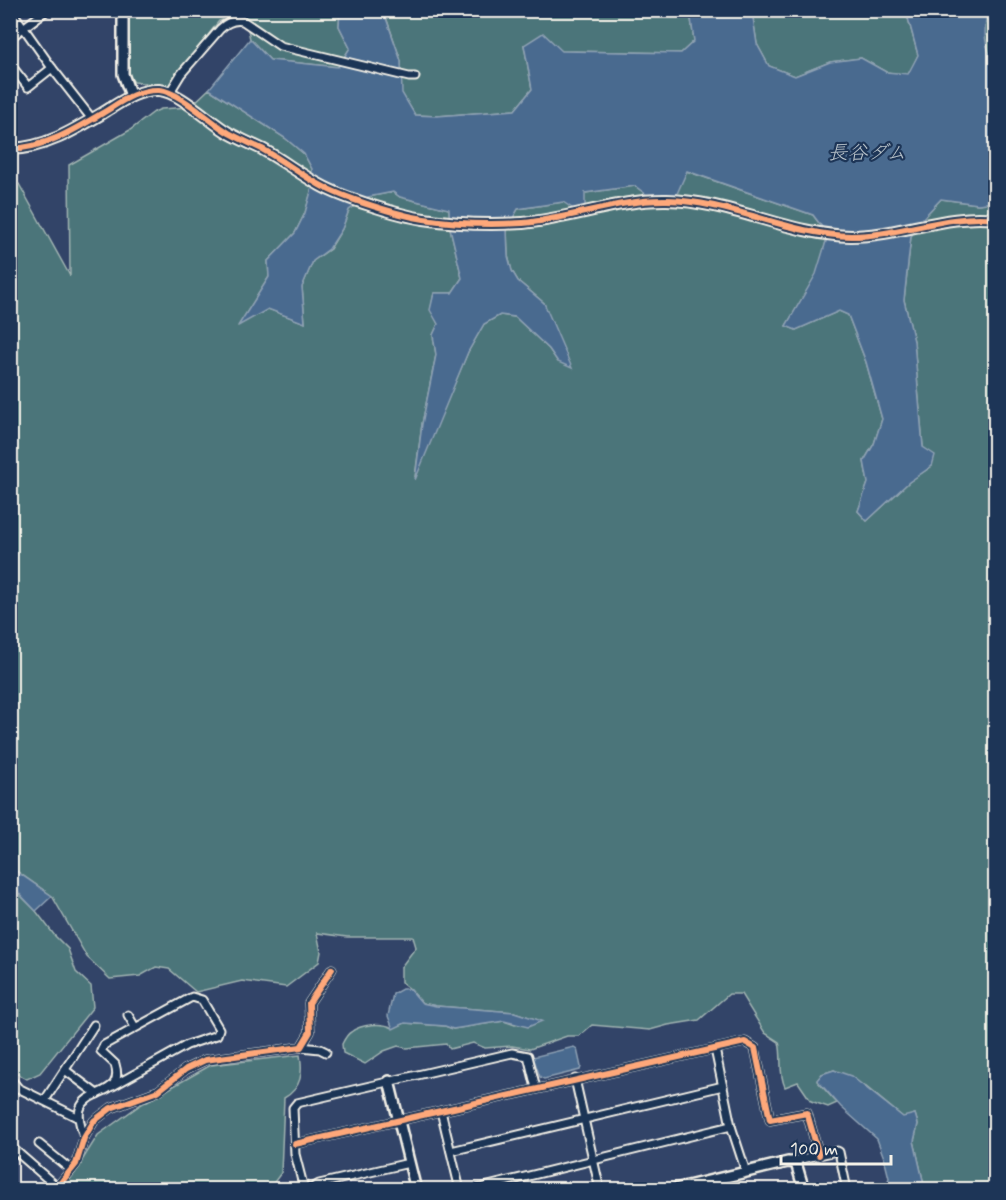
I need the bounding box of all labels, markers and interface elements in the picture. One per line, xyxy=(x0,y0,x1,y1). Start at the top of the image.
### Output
water label: 長谷ダム xyxy=(828,140,906,167)
scale bar xyxy=(781,1128,890,1166)
text: 100 m xyxy=(790,1138,838,1162)

